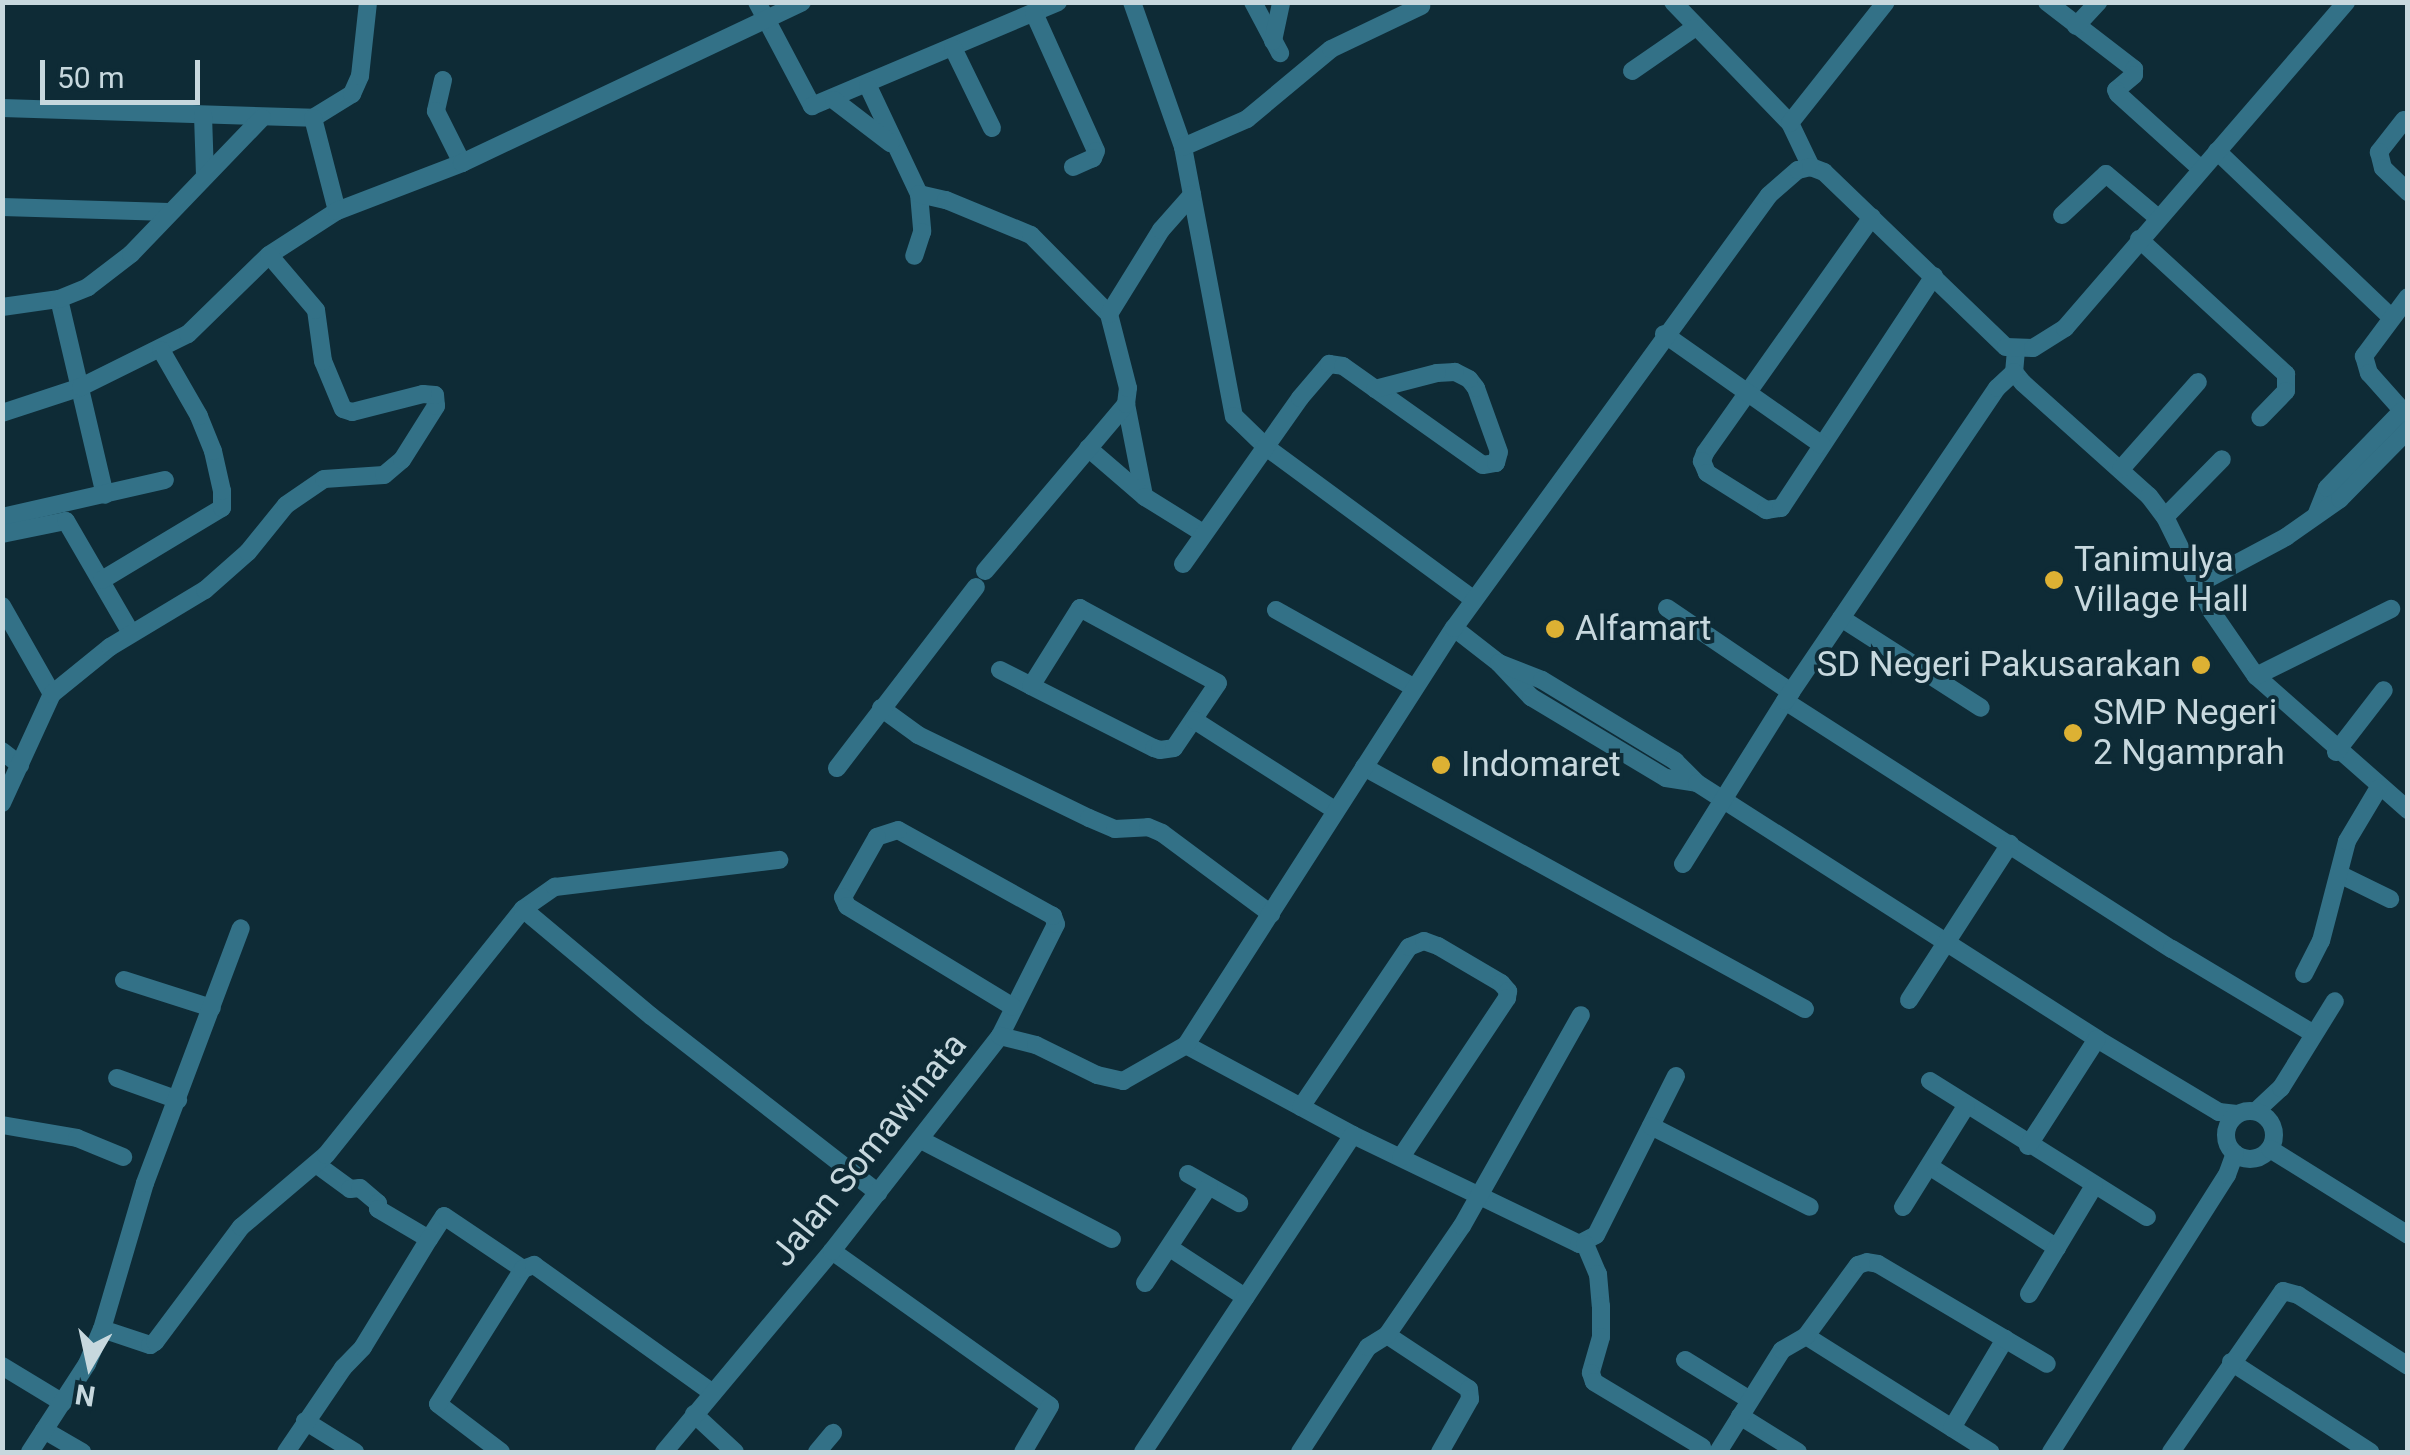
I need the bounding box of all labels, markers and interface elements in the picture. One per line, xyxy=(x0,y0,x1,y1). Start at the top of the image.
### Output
scale bar xyxy=(45,40,205,102)
text: 50 m xyxy=(57,60,124,95)
place label: Tanimulya Village Hall xyxy=(2074,539,2249,621)
marker: Tanimulya Village Hall xyxy=(2043,569,2065,591)
place label: Alfamart xyxy=(1575,608,1711,650)
marker: Alfamart xyxy=(1544,618,1566,640)
place label: SD Negeri Pakusarakan xyxy=(1816,644,2181,686)
marker: SD Negeri Pakusarakan xyxy=(2190,654,2212,676)
place label: SMP Negeri 2 Ngamprah xyxy=(2093,692,2285,774)
marker: SMP Negeri 2 Ngamprah xyxy=(2062,722,2084,744)
place label: Indomaret xyxy=(1461,744,1621,786)
marker: Indomaret xyxy=(1430,754,1452,776)
street label: Jalan Somawinata xyxy=(762,1025,976,1275)
north arrow xyxy=(40,1315,140,1415)
text: N xyxy=(73,1377,98,1413)

